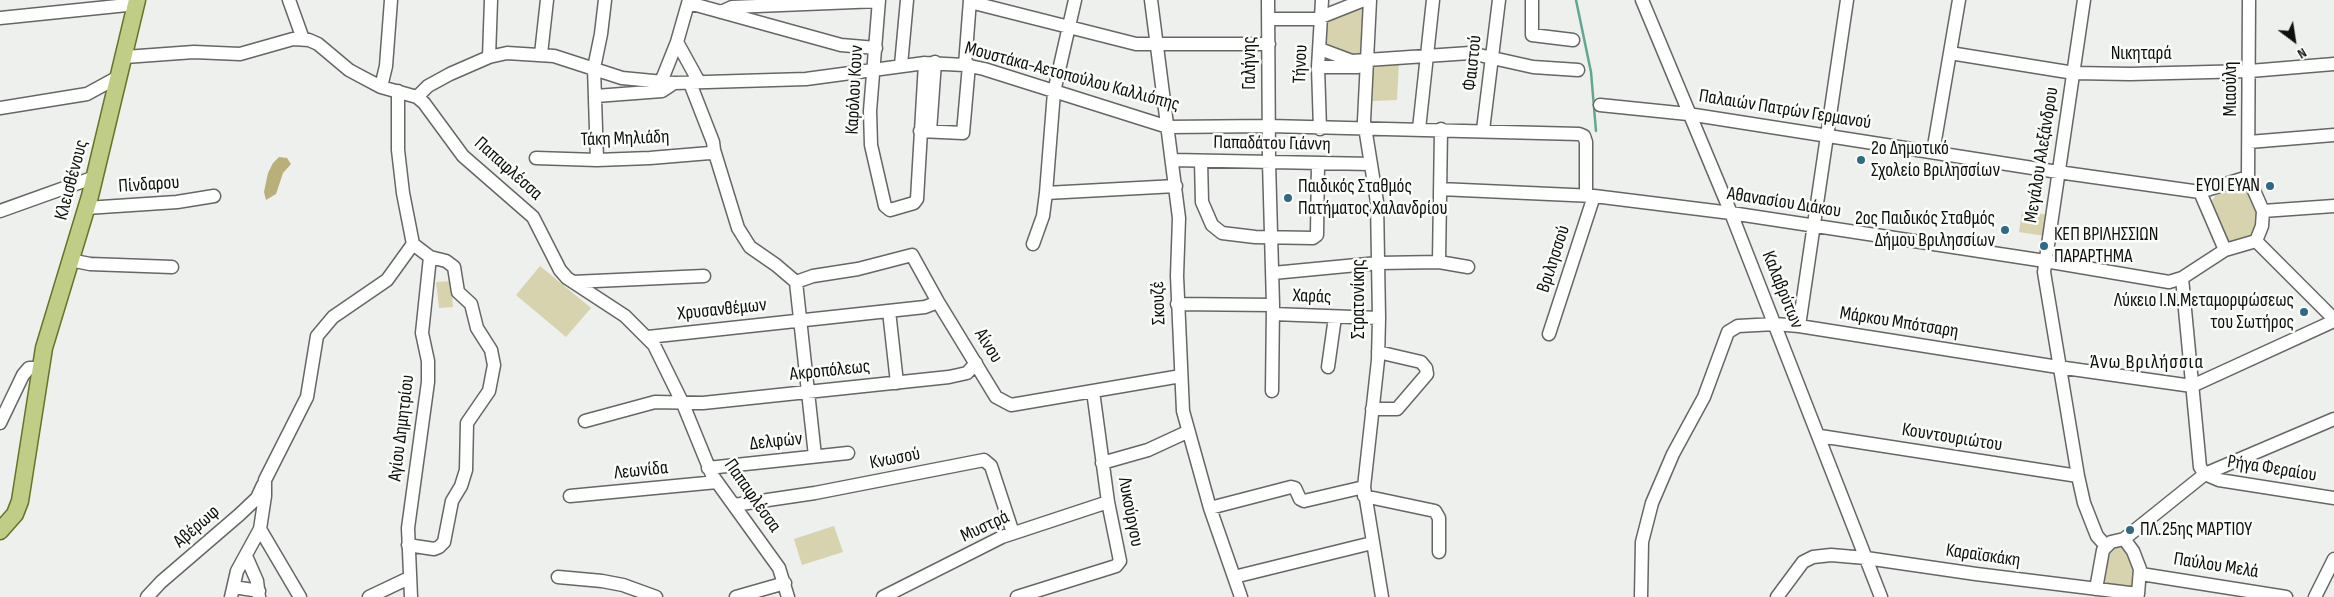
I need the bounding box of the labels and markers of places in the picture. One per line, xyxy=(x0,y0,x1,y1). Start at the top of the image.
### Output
place label: 2ο Δημοτικό Σχολείο Βριλησσίων xyxy=(1871,138,2000,182)
marker: 2ο Δημοτικό Σχολείο Βριλησσίων xyxy=(1855,154,1867,166)
place label: ΕΥΟΙ ΕΥΑΝ xyxy=(2196,175,2260,197)
place label: Παιδικός Σταθμός Πατήματος Χαλανδρίου xyxy=(1298,176,1447,220)
marker: ΕΥΟΙ ΕΥΑΝ xyxy=(2264,180,2276,192)
marker: Παιδικός Σταθμός Πατήματος Χαλανδρίου xyxy=(1282,192,1294,204)
place label: 2ος Παιδικός Σταθμός Δήμου Βριλησσίων xyxy=(1855,208,1995,252)
marker: 2ος Παιδικός Σταθμός Δήμου Βριλησσίων xyxy=(1999,224,2011,236)
place label: ΚΕΠ ΒΡΙΛΗΣΣΙΩΝ ΠΑΡΑΡΤΗΜΑ xyxy=(2054,224,2158,268)
marker: ΚΕΠ ΒΡΙΛΗΣΣΙΩΝ ΠΑΡΑΡΤΗΜΑ xyxy=(2038,240,2050,252)
place label: Λύκειο Ι.Ν.Μεταμορφώσεως του Σωτήρος xyxy=(2114,290,2294,334)
marker: Λύκειο Ι.Ν.Μεταμορφώσεως του Σωτήρος xyxy=(2298,306,2310,318)
place label: ΠΛ.25ης ΜΑΡΤΙΟΥ xyxy=(2140,519,2252,541)
marker: ΠΛ.25ης ΜΑΡΤΙΟΥ xyxy=(2124,524,2136,536)

